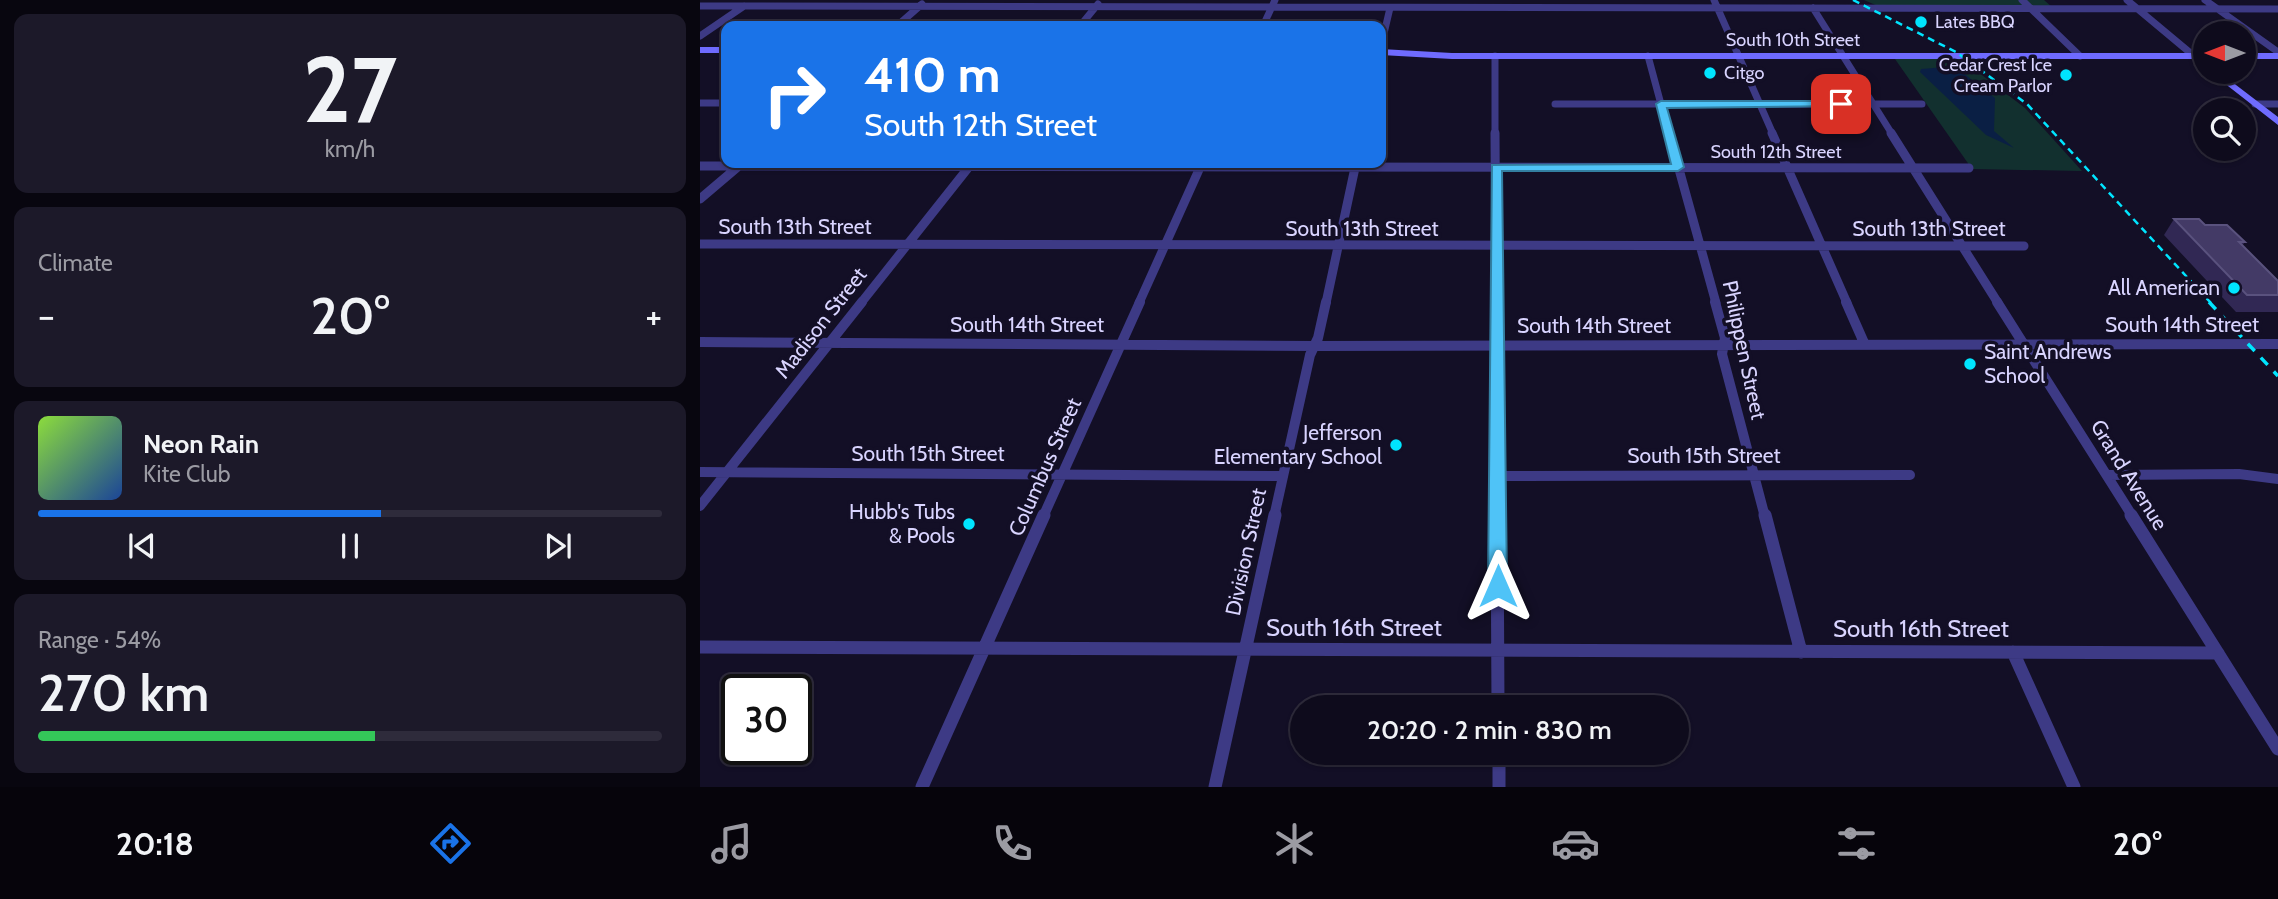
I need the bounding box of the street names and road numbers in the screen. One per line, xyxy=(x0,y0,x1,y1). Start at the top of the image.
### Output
street label: South 10th Street xyxy=(1726,29,1860,51)
street label: South 12th Street xyxy=(1710,141,1842,163)
street label: South 13th Street xyxy=(718,214,872,239)
street label: South 13th Street xyxy=(1285,216,1439,241)
street label: South 13th Street xyxy=(1852,216,2006,241)
street label: Madison Street xyxy=(770,262,872,383)
street label: Philippen Street xyxy=(1718,278,1771,422)
street label: South 14th Street xyxy=(950,312,1104,337)
street label: South 14th Street xyxy=(2105,312,2259,337)
street label: South 14th Street xyxy=(1517,313,1671,338)
street label: Columbus Street xyxy=(1003,394,1086,540)
street label: Grand Avenue xyxy=(2086,415,2173,535)
street label: South 15th Street xyxy=(851,441,1005,466)
street label: South 15th Street xyxy=(1627,443,1781,468)
street label: Division Street xyxy=(1220,486,1271,618)
street label: South 16th Street xyxy=(1266,613,1442,642)
street label: South 16th Street xyxy=(1833,614,2009,643)

